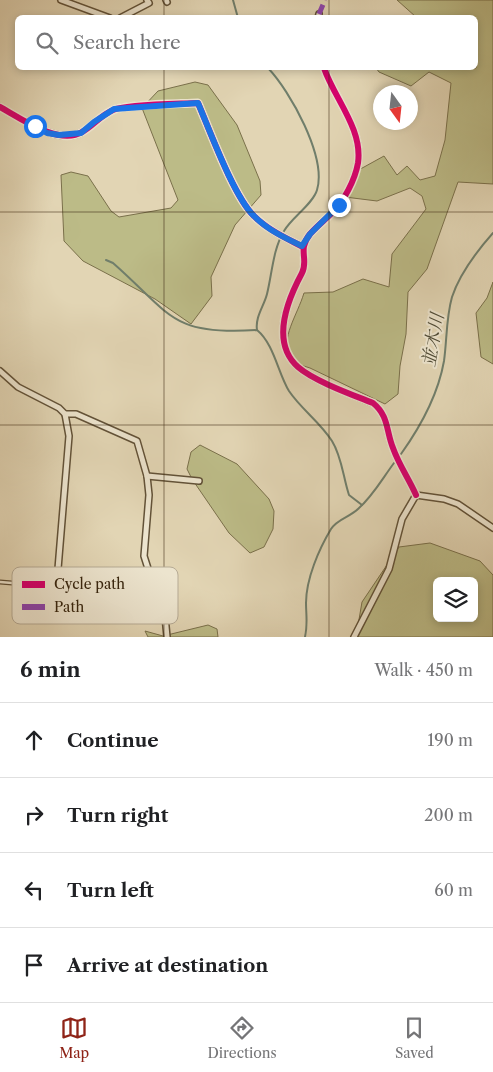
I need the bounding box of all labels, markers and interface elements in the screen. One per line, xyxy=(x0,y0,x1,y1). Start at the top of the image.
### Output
search box xyxy=(15,15,478,70)
icon: search xyxy=(33,29,61,57)
text: Search here xyxy=(73,31,181,54)
north arrow xyxy=(373,85,418,130)
route start xyxy=(24,115,47,138)
route end xyxy=(328,194,351,217)
water label: 並木川 xyxy=(417,310,449,368)
legend xyxy=(12,567,178,624)
text: Cycle path xyxy=(54,575,125,593)
map controls xyxy=(433,577,478,622)
button: layers xyxy=(433,577,478,622)
text: Path xyxy=(54,598,84,616)
text: 6 min xyxy=(20,657,81,682)
text: Walk · 450 m xyxy=(375,660,473,680)
icon: ahead xyxy=(20,726,48,754)
text: Continue xyxy=(67,729,159,752)
text: 190 m xyxy=(428,730,473,750)
icon: right xyxy=(20,801,48,829)
text: Turn right xyxy=(67,804,168,827)
text: 200 m xyxy=(424,805,473,825)
icon: left xyxy=(20,876,48,904)
text: Turn left xyxy=(67,879,154,902)
text: 60 m xyxy=(434,880,473,900)
icon: arrive xyxy=(20,951,48,979)
text: Arrive at destination xyxy=(67,954,268,977)
tab: Map xyxy=(59,1014,89,1062)
tab: Directions xyxy=(207,1014,277,1062)
tab: Saved xyxy=(395,1014,434,1062)

